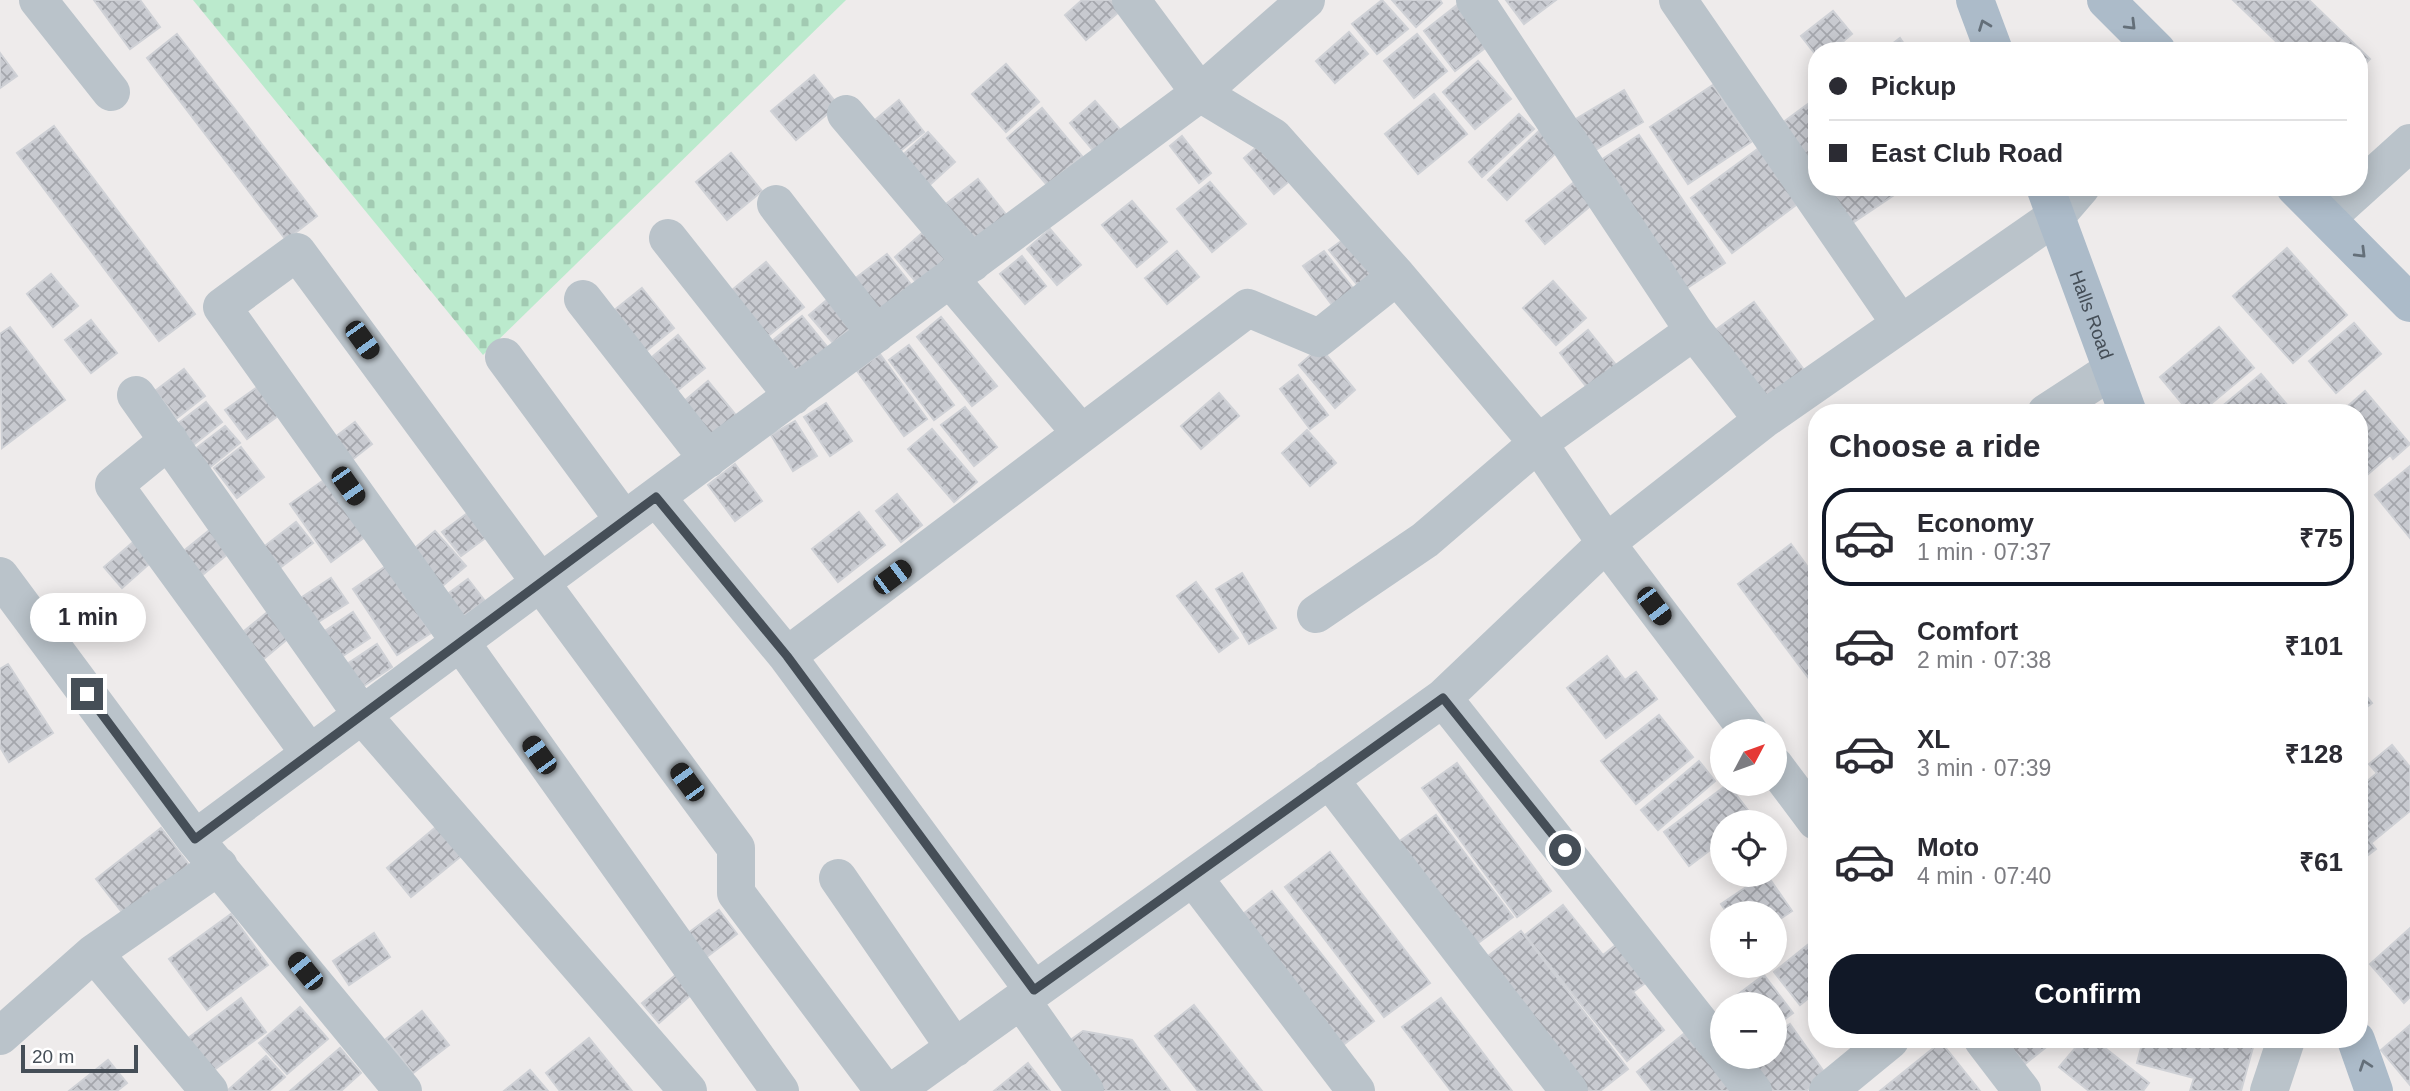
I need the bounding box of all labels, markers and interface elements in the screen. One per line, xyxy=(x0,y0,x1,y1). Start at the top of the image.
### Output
one-way arrow xyxy=(2123,17,2136,30)
one-way arrow xyxy=(1978,20,1992,32)
text: Pickup xyxy=(1871,71,1956,101)
text: East Club Road xyxy=(1871,138,2063,168)
one-way arrow xyxy=(2352,244,2365,257)
street label: Halls Road xyxy=(2066,268,2117,362)
car xyxy=(342,317,383,363)
text: Choose a ride xyxy=(1829,428,2041,464)
car xyxy=(328,463,369,509)
icon: car xyxy=(1833,506,1896,569)
text: Economy xyxy=(1917,508,2034,538)
text: ₹75 xyxy=(2299,523,2343,553)
text: 1 min · 07:37 xyxy=(1917,539,2051,565)
car xyxy=(869,556,916,598)
car xyxy=(1633,583,1676,629)
callout: 1 min xyxy=(29,592,145,642)
text: 1 min xyxy=(58,604,118,630)
icon: car xyxy=(1833,614,1896,677)
text: Comfort xyxy=(1917,616,2018,646)
text: ₹101 xyxy=(2285,631,2343,661)
text: 2 min · 07:38 xyxy=(1917,647,2051,673)
route end xyxy=(71,678,103,710)
north arrow xyxy=(1710,719,1787,796)
map controls xyxy=(1710,719,1787,1069)
icon: car xyxy=(1833,722,1896,785)
text: XL xyxy=(1917,724,1950,754)
car xyxy=(519,732,560,778)
text: ₹128 xyxy=(2285,739,2343,769)
text: 3 min · 07:39 xyxy=(1917,755,2051,781)
car xyxy=(667,759,708,805)
button: locate xyxy=(1710,810,1787,887)
icon: car xyxy=(1833,830,1896,893)
text: Moto xyxy=(1917,832,1979,862)
route start xyxy=(1549,834,1581,866)
text: ₹61 xyxy=(2299,847,2343,877)
text: 4 min · 07:40 xyxy=(1917,863,2051,889)
button: + xyxy=(1710,901,1787,978)
car xyxy=(284,948,327,994)
button: Confirm xyxy=(1829,954,2347,1034)
button: − xyxy=(1710,992,1787,1069)
scale bar xyxy=(21,1042,138,1074)
text: 20 m xyxy=(32,1046,74,1067)
one-way arrow xyxy=(2359,1060,2373,1072)

